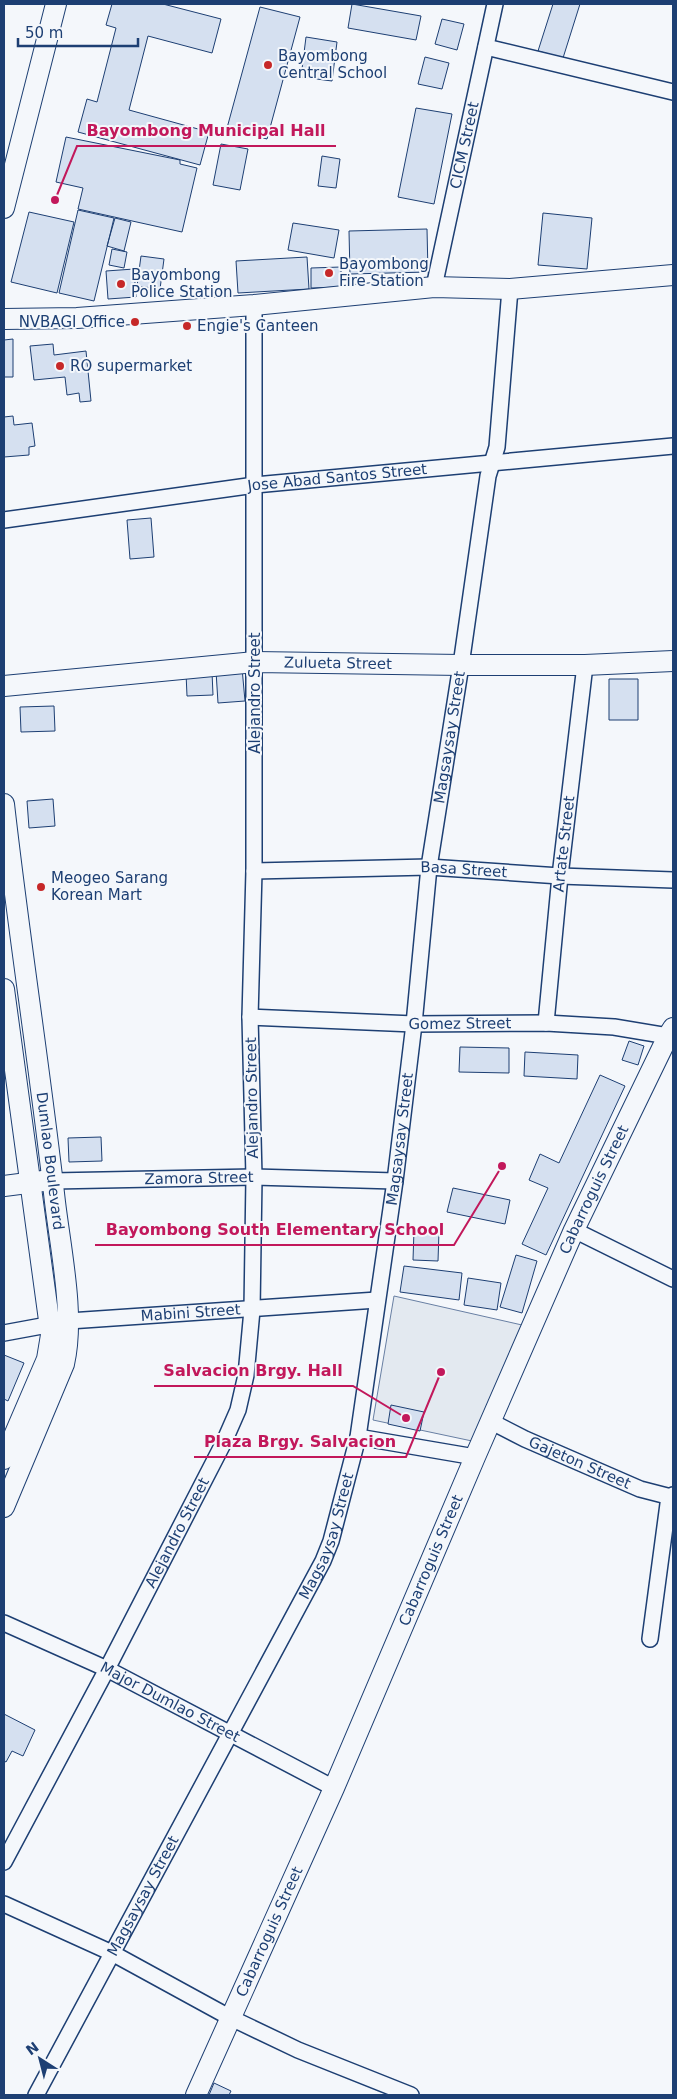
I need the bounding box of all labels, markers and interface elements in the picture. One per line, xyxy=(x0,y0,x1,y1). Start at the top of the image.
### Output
scale bar xyxy=(18,15,138,47)
text: 50 m xyxy=(25,24,63,42)
place label: Bayombong Central School xyxy=(278,47,387,82)
marker: Bayombong Central School xyxy=(262,59,274,71)
street label: CICM Street xyxy=(446,100,483,191)
callout: Bayombong Municipal Hall xyxy=(77,115,336,146)
text: Bayombong Municipal Hall xyxy=(86,121,326,140)
place label: Bayombong Fire Station xyxy=(339,255,429,290)
place label: Bayombong Police Station xyxy=(131,266,233,301)
marker: Bayombong Fire Station xyxy=(323,267,335,279)
marker: Bayombong Police Station xyxy=(115,278,127,290)
place label: NVBAGI Office xyxy=(19,313,125,331)
marker: NVBAGI Office xyxy=(129,316,141,328)
place label: Engie's Canteen xyxy=(197,317,319,335)
marker: Engie's Canteen xyxy=(181,320,193,332)
place label: RO supermarket xyxy=(70,357,192,375)
marker: RO supermarket xyxy=(54,360,66,372)
street label: Jose Abad Santos Street xyxy=(245,460,428,495)
street label: Alejandro Street xyxy=(246,632,264,754)
street label: Zulueta Street xyxy=(284,653,392,673)
street label: Magsaysay Street xyxy=(430,670,469,805)
street label: Artate Street xyxy=(550,795,578,893)
street label: Basa Street xyxy=(420,858,508,881)
place label: Meogeo Sarang Korean Mart xyxy=(51,869,168,904)
marker: Meogeo Sarang Korean Mart xyxy=(35,881,47,893)
street label: Gomez Street xyxy=(408,1014,512,1033)
street label: Alejandro Street xyxy=(242,1037,262,1159)
street label: Magsaysay Street xyxy=(383,1072,417,1207)
street label: Dumlao Boulevard xyxy=(33,1091,68,1231)
street label: Cabarroguis Street xyxy=(556,1122,632,1257)
street label: Zamora Street xyxy=(144,1168,254,1188)
callout: Bayombong South Elementary School xyxy=(95,1214,454,1245)
text: Bayombong South Elementary School xyxy=(106,1220,444,1239)
street label: Mabini Street xyxy=(140,1300,241,1325)
callout: Salvacion Brgy. Hall xyxy=(154,1355,353,1386)
text: Salvacion Brgy. Hall xyxy=(163,1361,343,1380)
callout: Plaza Brgy. Salvacion xyxy=(194,1426,406,1457)
text: Plaza Brgy. Salvacion xyxy=(204,1432,396,1451)
street label: Gajeton Street xyxy=(526,1433,633,1493)
street label: Magsaysay Street xyxy=(295,1471,357,1602)
street label: Alejandro Street xyxy=(141,1475,213,1591)
street label: Cabarroguis Street xyxy=(395,1492,467,1629)
street label: Major Dumlao Street xyxy=(97,1658,243,1746)
street label: Magsaysay Street xyxy=(103,1833,183,1959)
street label: Cabarroguis Street xyxy=(232,1864,307,2000)
north arrow xyxy=(15,2034,65,2084)
text: N xyxy=(23,2039,42,2058)

